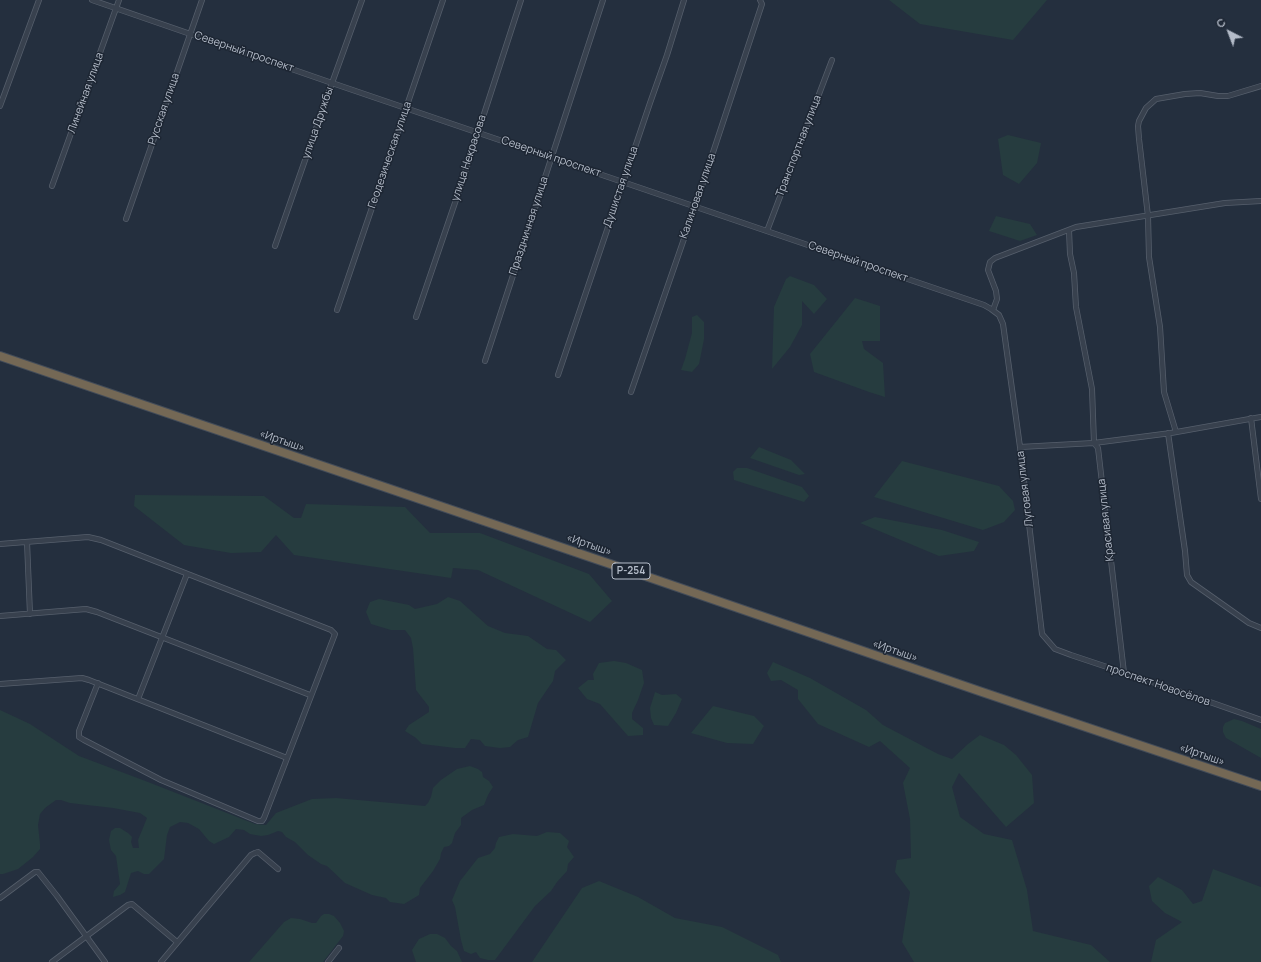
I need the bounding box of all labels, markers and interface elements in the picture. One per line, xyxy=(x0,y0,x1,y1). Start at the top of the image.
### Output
north arrow xyxy=(1209,12,1249,52)
text: С xyxy=(1213,14,1229,31)
street label: Северный проспект xyxy=(192,29,296,75)
street label: Линейная улица xyxy=(65,51,107,135)
street label: Русская улица xyxy=(146,71,182,147)
street label: улица Дружбы xyxy=(300,85,336,161)
street label: Транспортная улица xyxy=(773,93,825,199)
street label: Геодезическая улица xyxy=(366,100,414,210)
street label: улица Некрасова xyxy=(449,113,489,203)
street label: Северный проспект xyxy=(499,134,603,180)
street label: Душистая улица xyxy=(601,145,641,229)
street label: Калиновая улица xyxy=(677,151,719,241)
street label: Праздничная улица xyxy=(507,175,551,277)
street label: Северный проспект xyxy=(806,239,910,285)
street label: «Иртыш» xyxy=(258,427,306,455)
street label: Луговая улица xyxy=(1014,450,1036,528)
street label: Красивая улица xyxy=(1095,478,1117,562)
street label: «Иртыш» xyxy=(565,531,613,559)
road number: Р-254 xyxy=(612,563,650,579)
street label: «Иртыш» xyxy=(871,637,919,665)
street label: проспект Новосёлов xyxy=(1104,661,1212,709)
street label: «Иртыш» xyxy=(1178,741,1226,769)

